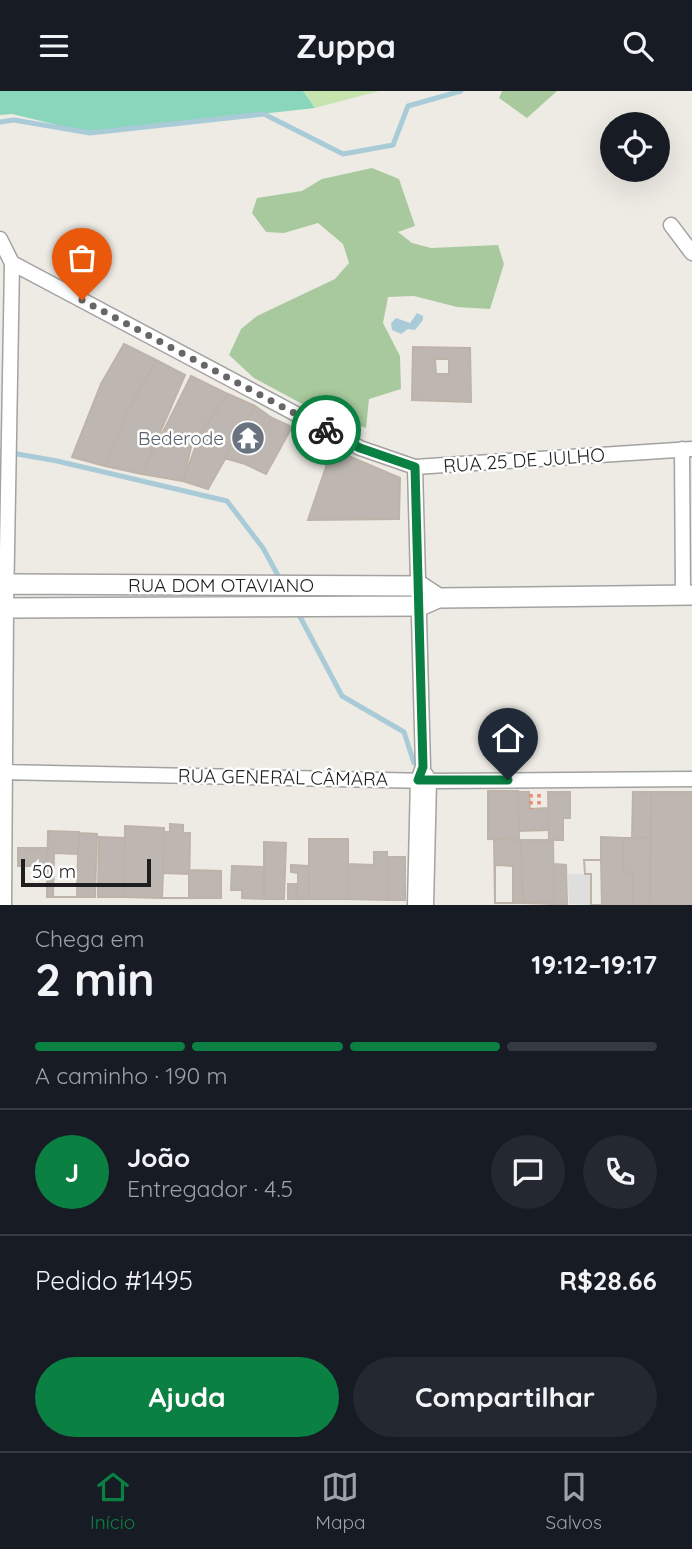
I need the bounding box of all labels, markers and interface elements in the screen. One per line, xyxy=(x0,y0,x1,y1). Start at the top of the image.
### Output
text: Zuppa xyxy=(296,26,396,66)
icon: menu xyxy=(35,27,73,65)
icon: search xyxy=(619,27,657,65)
map controls xyxy=(600,112,670,182)
button: locate xyxy=(600,112,670,182)
pin xyxy=(52,228,112,300)
icon: bag xyxy=(63,239,101,277)
courier xyxy=(291,395,361,465)
icon: bike xyxy=(307,411,345,449)
temple icon: Bederode xyxy=(229,419,267,457)
place label: Bederode xyxy=(138,426,224,450)
street label: RUA 25 DE JULHO xyxy=(442,442,606,478)
street label: RUA DOM OTAVIANO xyxy=(128,573,314,597)
pin xyxy=(478,708,538,780)
icon: home xyxy=(489,719,527,757)
street label: RUA GENERAL CÂMARA xyxy=(178,763,388,791)
scale bar xyxy=(21,856,150,888)
text: 50 m xyxy=(32,859,76,883)
text: Chega em xyxy=(35,924,144,953)
text: 19:12–19:17 xyxy=(531,948,657,981)
text: 2 min xyxy=(35,950,155,1008)
text: A caminho · 190 m xyxy=(35,1061,228,1090)
button: chat xyxy=(491,1135,565,1209)
button: phone xyxy=(583,1135,657,1209)
text: João xyxy=(127,1141,190,1174)
text: J xyxy=(65,1156,79,1189)
text: Entregador · 4.5 xyxy=(127,1174,293,1203)
text: Pedido #1495 xyxy=(35,1264,193,1297)
text: R$28.66 xyxy=(559,1264,657,1297)
button: Ajuda xyxy=(35,1357,339,1437)
button: Compartilhar xyxy=(353,1357,657,1437)
tab: Início xyxy=(90,1468,135,1534)
tab: Mapa xyxy=(315,1468,366,1534)
tab: Salvos xyxy=(546,1468,602,1534)

